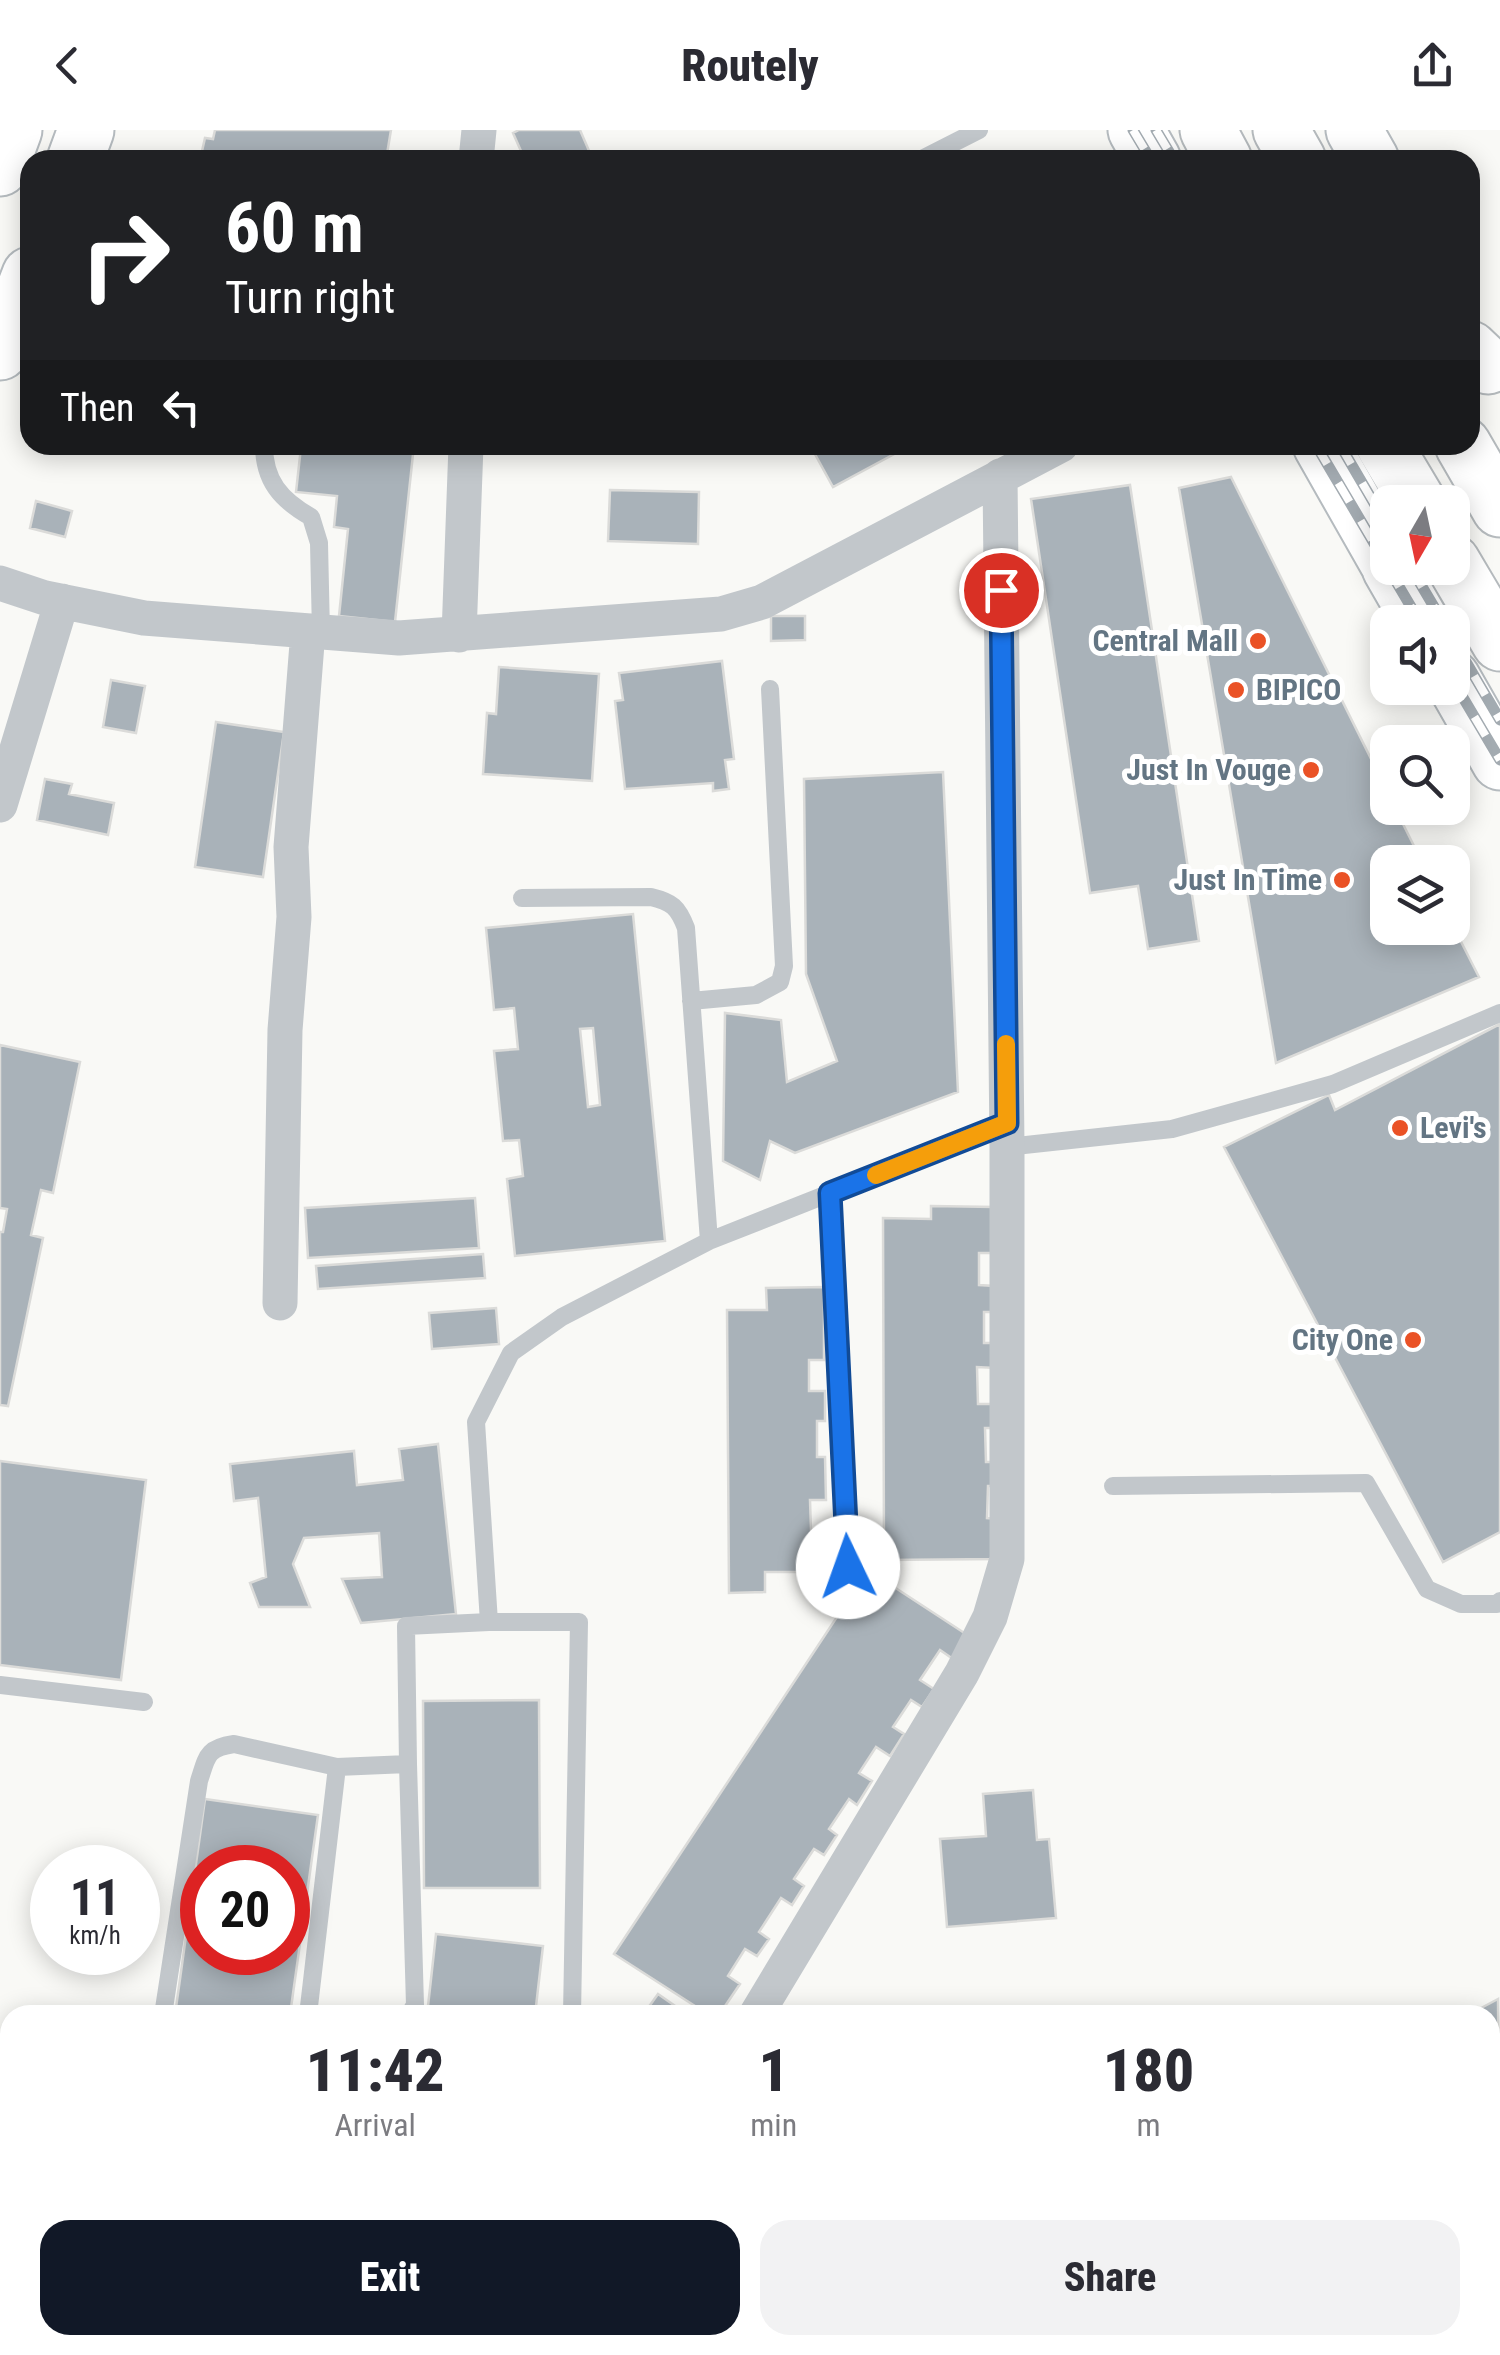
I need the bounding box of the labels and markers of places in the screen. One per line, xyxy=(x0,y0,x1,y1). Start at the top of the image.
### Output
pin xyxy=(959,548,1044,633)
place label: Central Mall xyxy=(1092,623,1238,658)
marker: Central Mall xyxy=(1247,630,1269,652)
place label: BIPICO xyxy=(1256,672,1341,707)
marker: BIPICO xyxy=(1225,679,1247,701)
place label: Just In Vouge xyxy=(1126,752,1291,787)
marker: Just In Vouge xyxy=(1300,759,1322,781)
place label: Just In Time xyxy=(1173,862,1322,897)
marker: Just In Time xyxy=(1331,869,1353,891)
place label: Levi's xyxy=(1420,1110,1487,1145)
marker: Levi's xyxy=(1389,1117,1411,1139)
place label: City One xyxy=(1292,1322,1393,1357)
marker: City One xyxy=(1402,1329,1424,1351)

